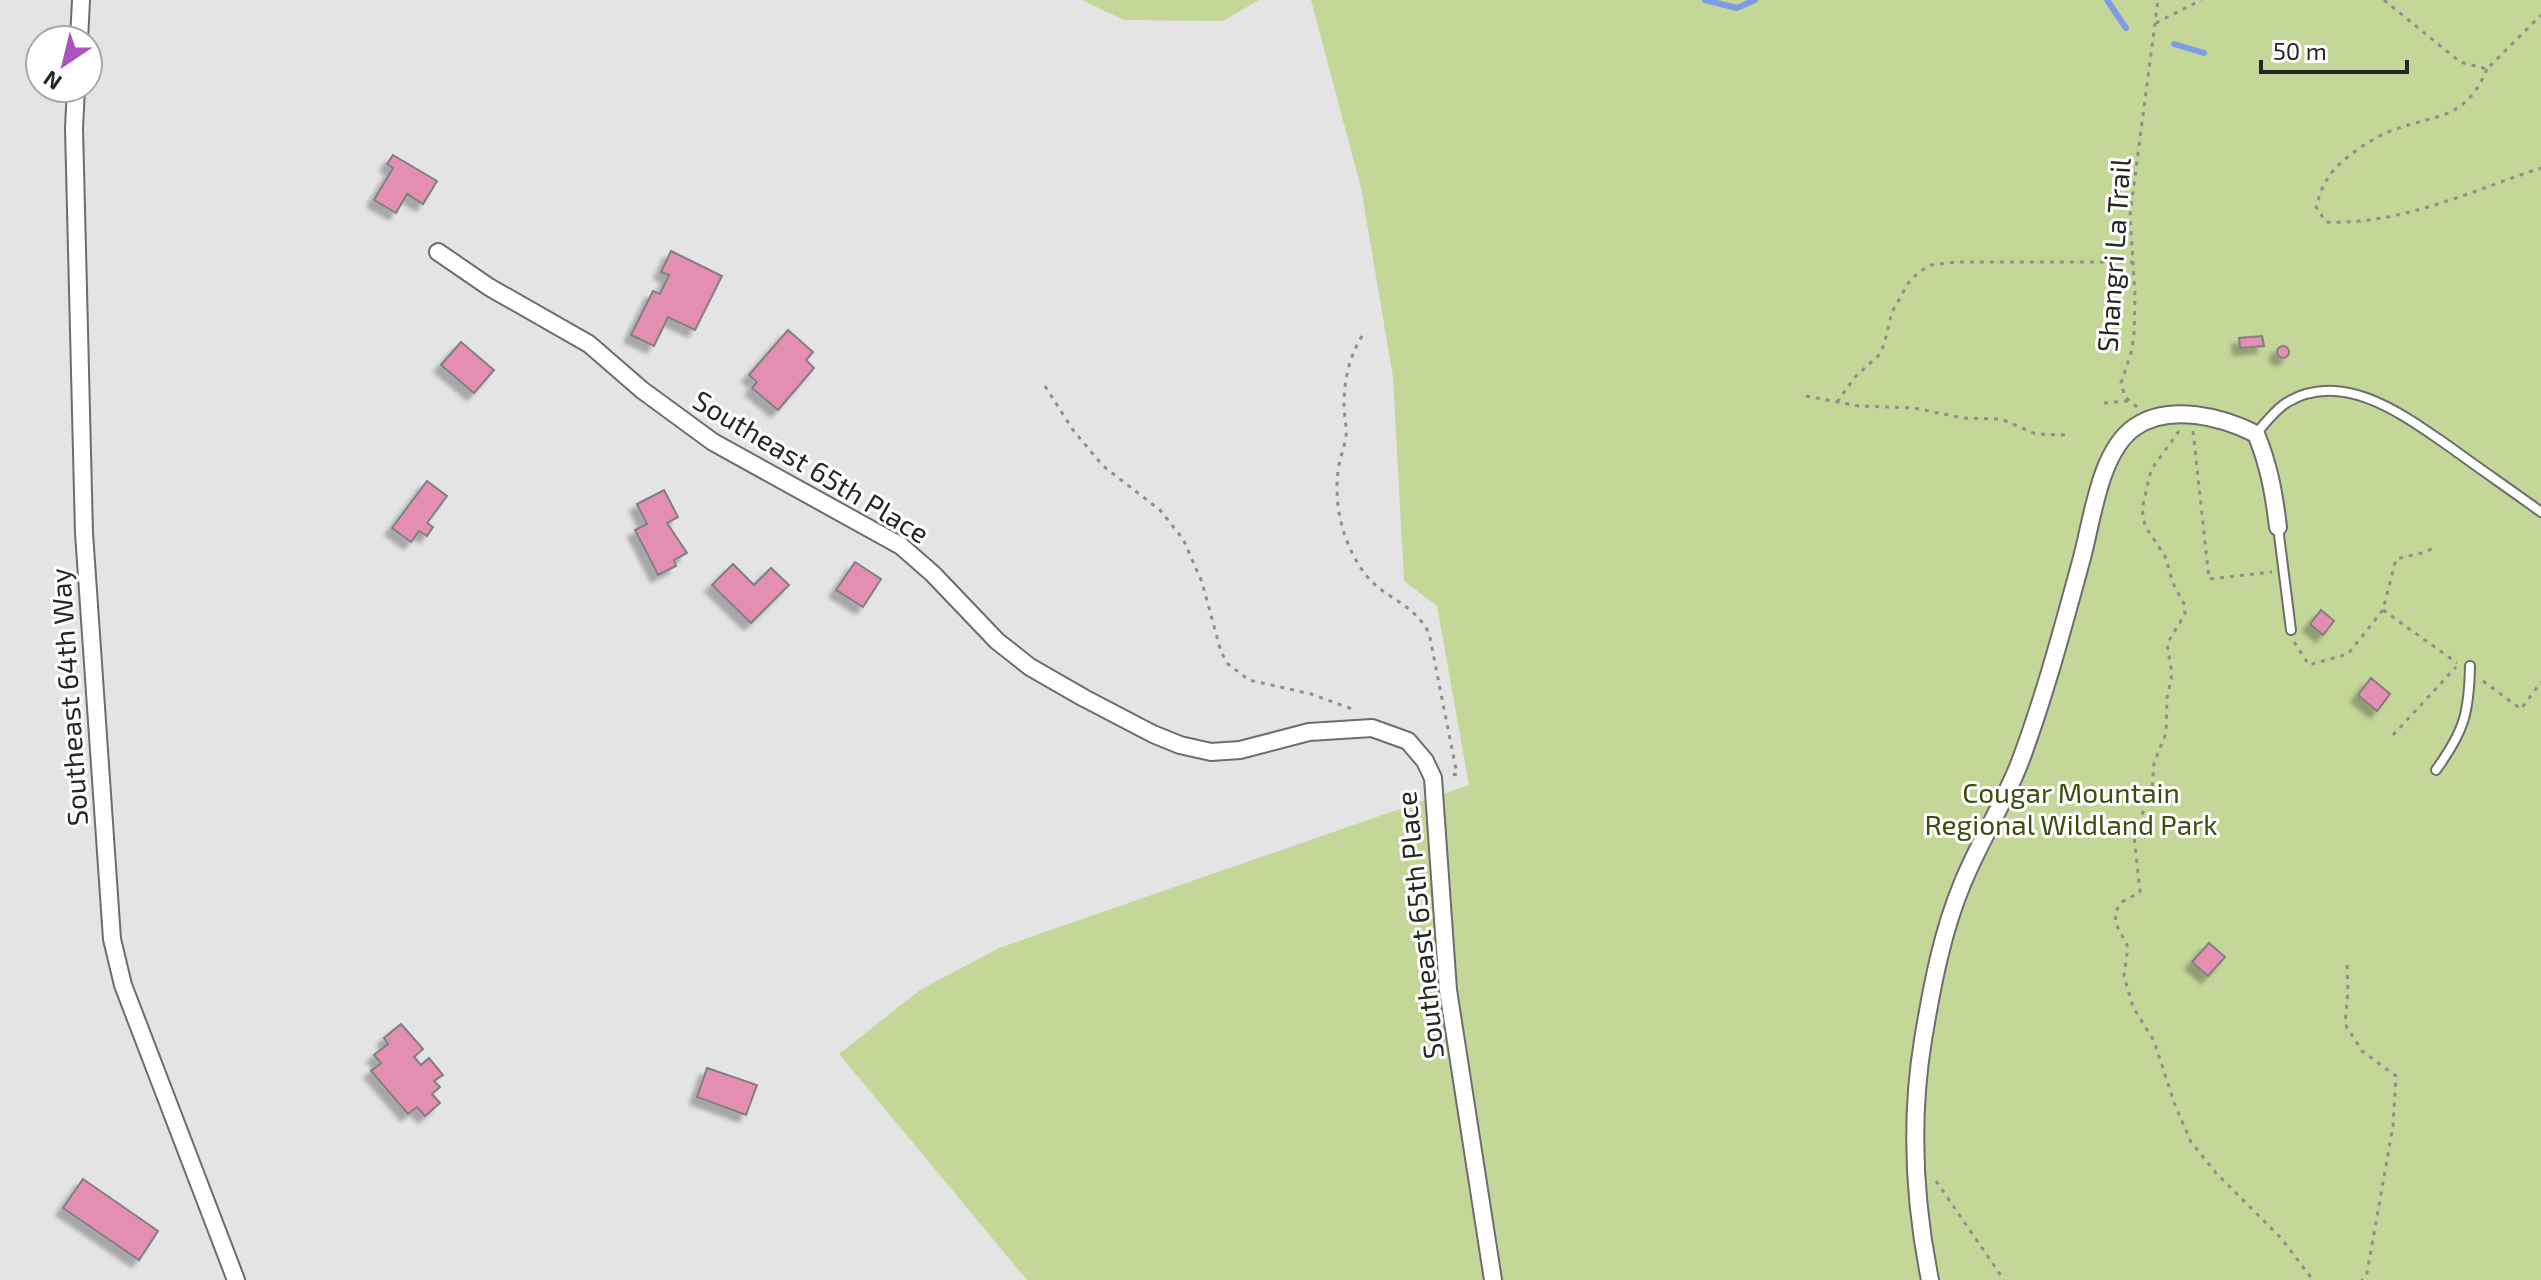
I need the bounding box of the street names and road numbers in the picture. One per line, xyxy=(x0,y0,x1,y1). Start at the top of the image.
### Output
street label: Shangri La Trail xyxy=(2089,156,2137,353)
street label: Southeast 65th Place xyxy=(687,382,936,550)
street label: Southeast 64th Way xyxy=(42,567,94,827)
street label: Southeast 65th Place xyxy=(1388,790,1450,1061)

